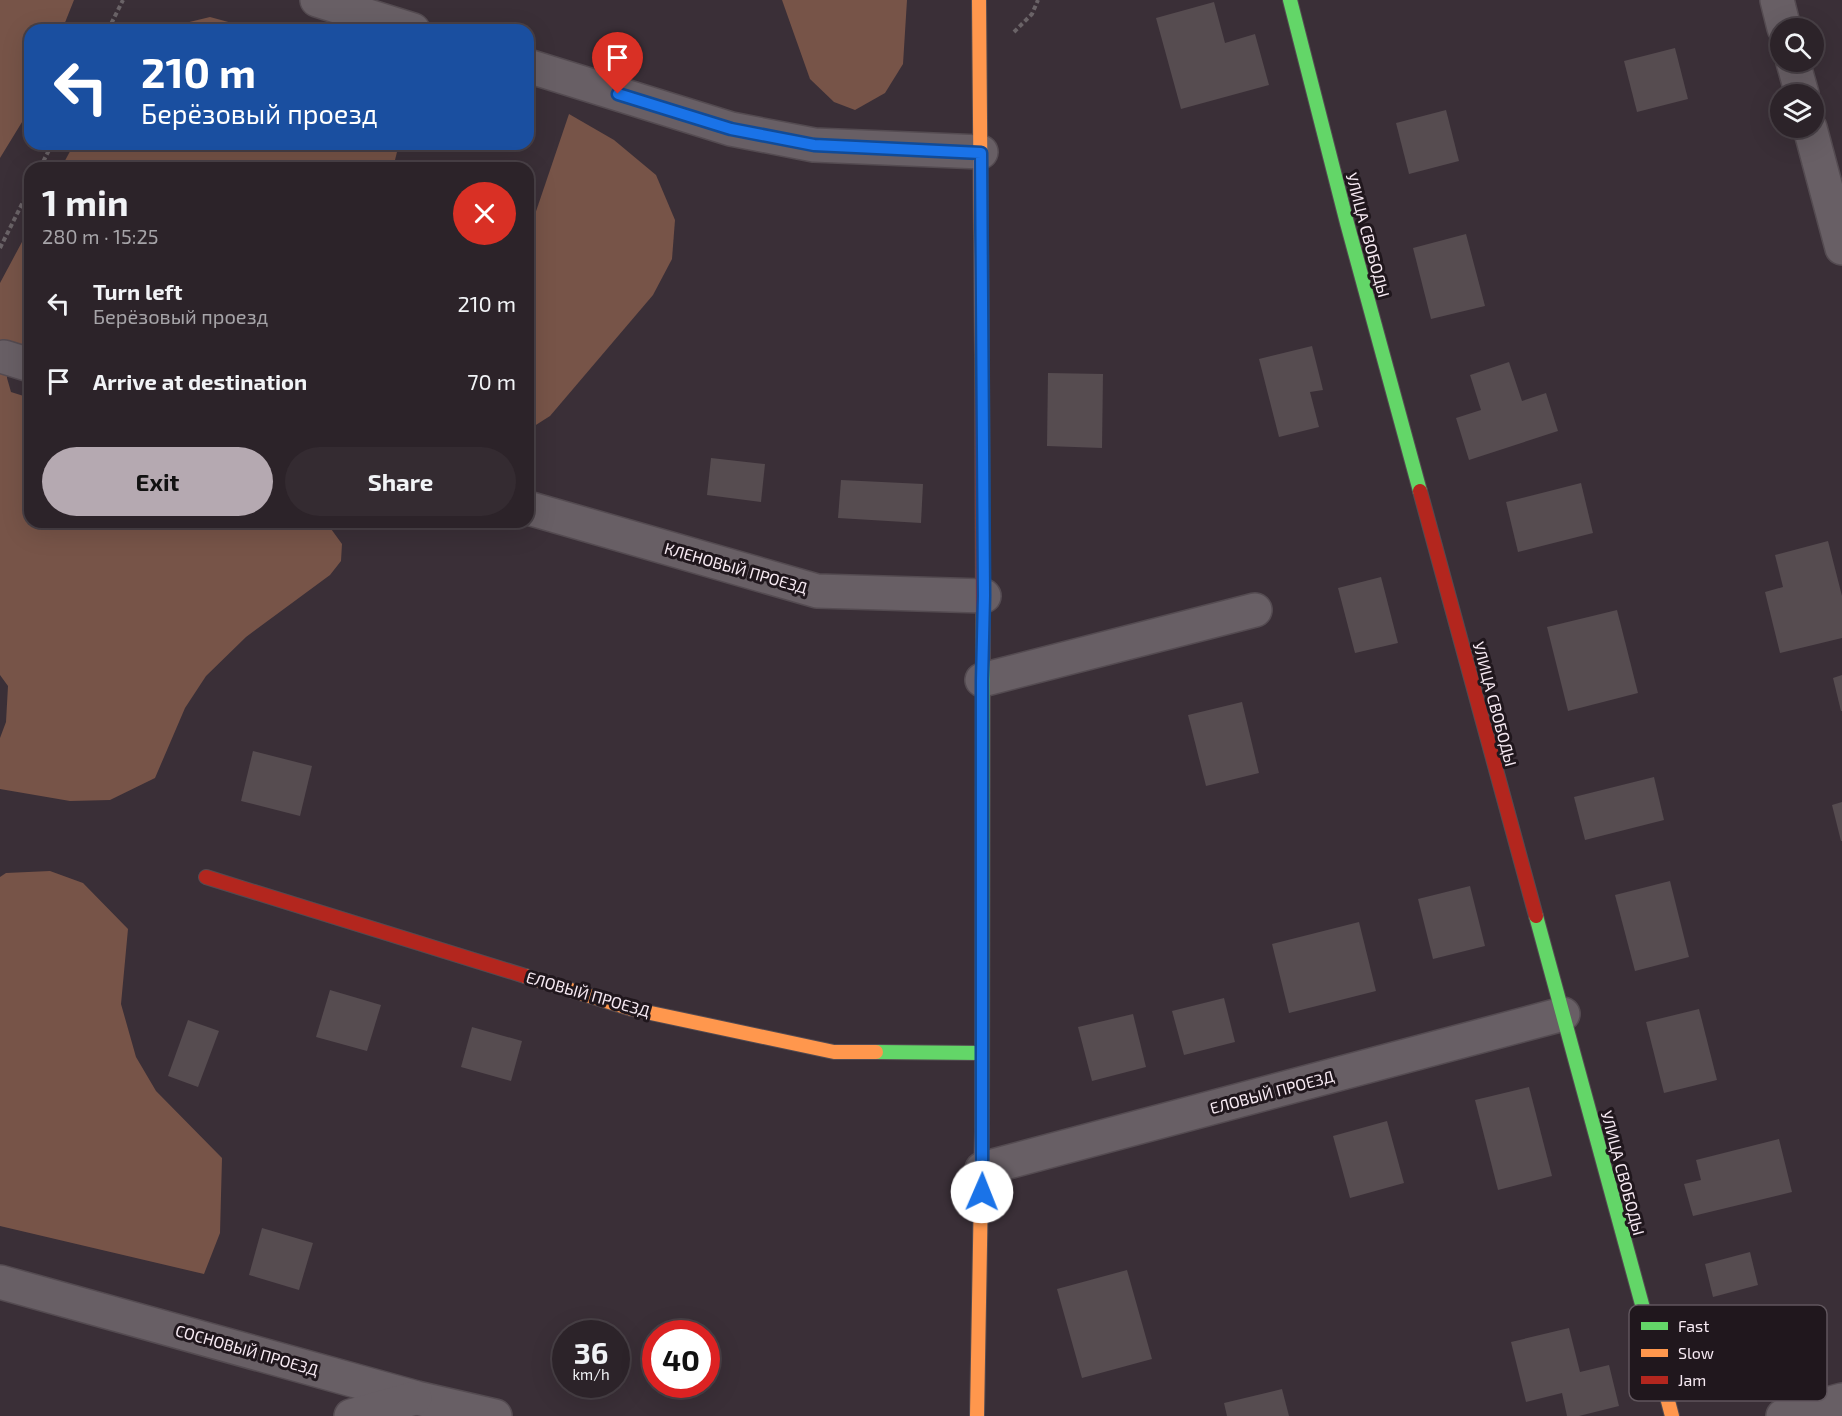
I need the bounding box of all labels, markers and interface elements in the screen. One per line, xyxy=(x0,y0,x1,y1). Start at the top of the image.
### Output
map controls xyxy=(1770,18,1824,138)
button: search xyxy=(1770,18,1824,72)
pin xyxy=(592,32,643,94)
icon: arrive xyxy=(601,41,634,74)
text: 210 m xyxy=(141,46,256,96)
icon: left xyxy=(42,48,120,126)
button: layers xyxy=(1770,84,1824,138)
text: Берёзовый проезд xyxy=(141,97,378,129)
street label: УЛИЦА СВОБОДЫ xyxy=(1343,170,1394,299)
text: 1 min xyxy=(42,180,129,223)
button: close xyxy=(453,182,516,245)
text: 280 m · 15:25 xyxy=(42,224,158,248)
text: Turn left xyxy=(93,278,182,304)
icon: left xyxy=(42,287,75,320)
text: 210 m xyxy=(457,290,516,316)
text: Берёзовый проезд xyxy=(93,304,268,328)
icon: arrive xyxy=(42,365,75,398)
text: Arrive at destination xyxy=(93,368,307,394)
text: 70 m xyxy=(467,368,516,394)
button: Exit xyxy=(42,447,273,516)
button: Share xyxy=(285,447,516,516)
street label: КЛЕНОВЫЙ ПРОЕЗД xyxy=(662,538,810,597)
street label: УЛИЦА СВОБОДЫ xyxy=(1470,639,1521,768)
street label: ЕЛОВЫЙ ПРОЕЗД xyxy=(524,967,652,1020)
street label: ЕЛОВЫЙ ПРОЕЗД xyxy=(1208,1066,1336,1117)
street label: УЛИЦА СВОБОДЫ xyxy=(1598,1108,1649,1237)
position arrow xyxy=(950,1160,1014,1224)
legend xyxy=(1629,1305,1827,1401)
text: Fast xyxy=(1678,1316,1709,1335)
street label: СОСНОВЫЙ ПРОЕЗД xyxy=(173,1320,321,1379)
speed limit sign: 40 xyxy=(642,1320,720,1398)
text: 36 xyxy=(574,1334,608,1370)
text: Slow xyxy=(1678,1343,1714,1362)
text: km/h xyxy=(572,1365,610,1383)
text: Jam xyxy=(1678,1370,1706,1389)

